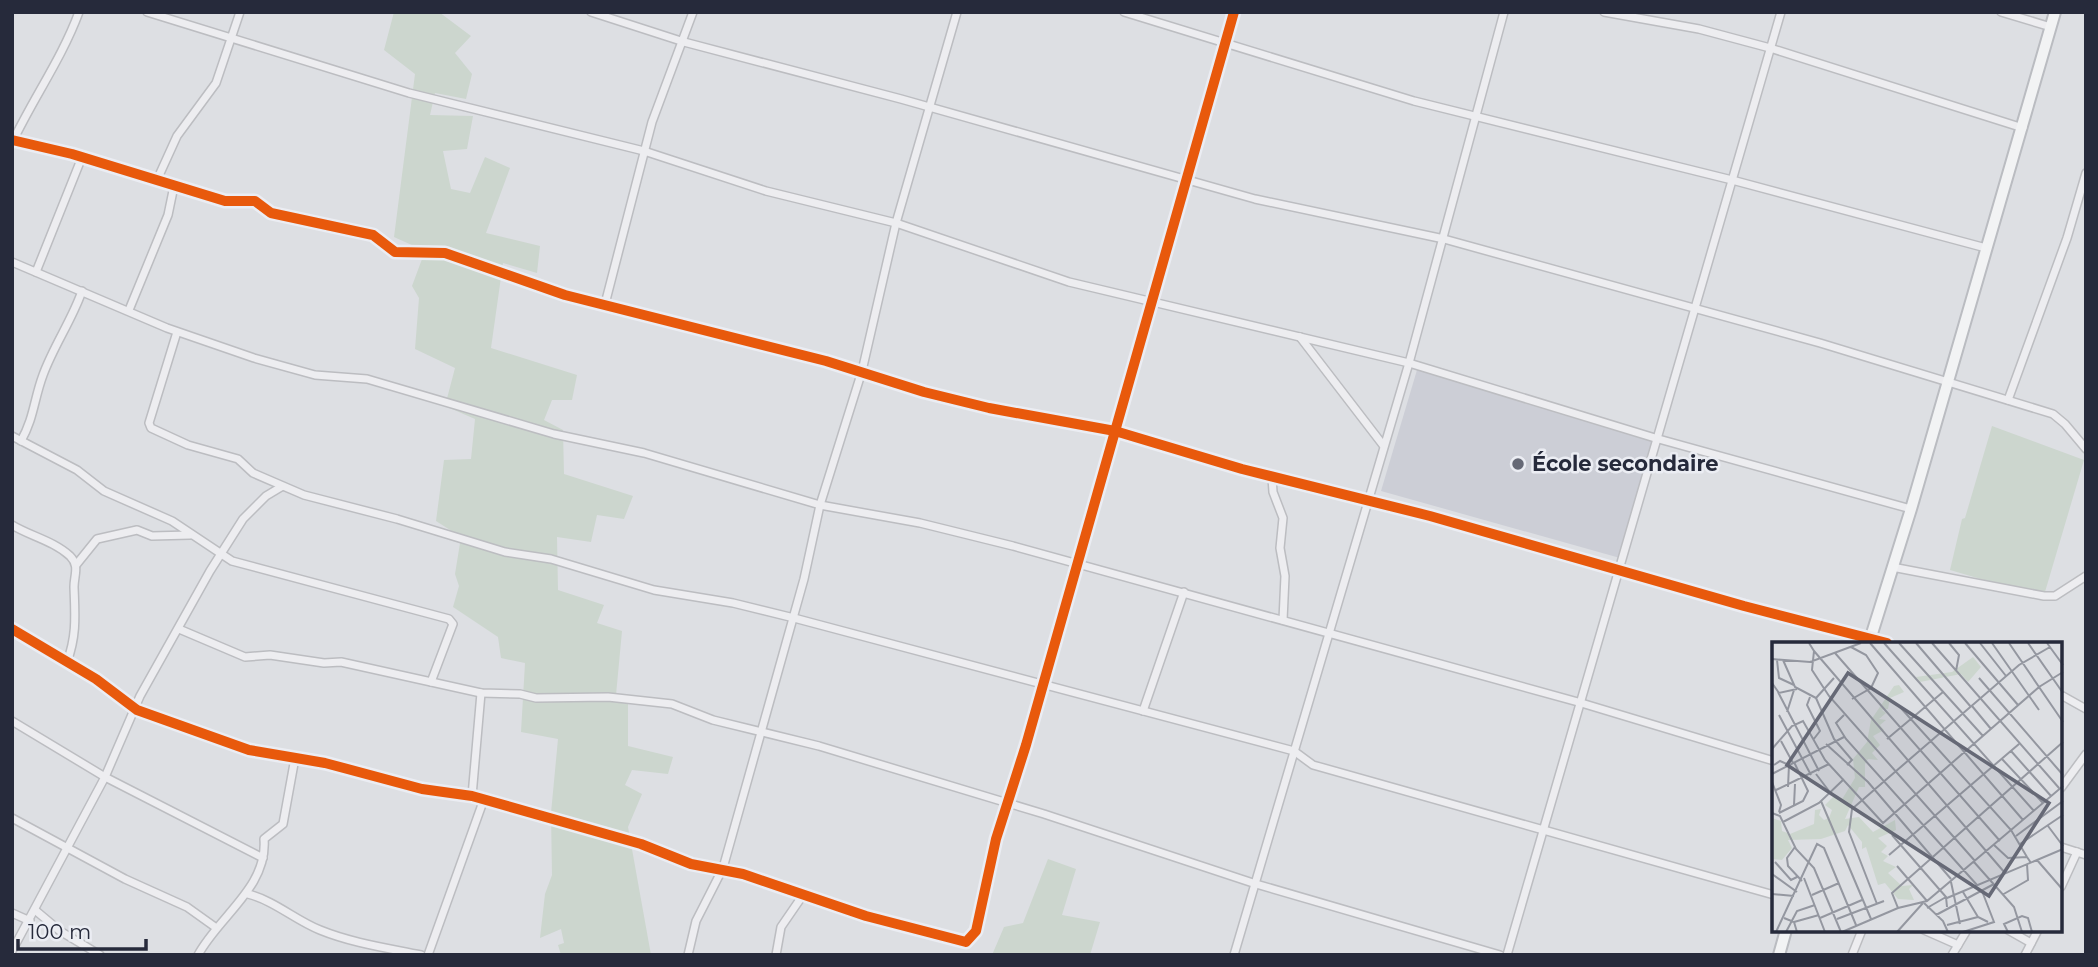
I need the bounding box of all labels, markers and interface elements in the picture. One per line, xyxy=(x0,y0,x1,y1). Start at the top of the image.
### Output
place label: École secondaire xyxy=(1532,451,1719,476)
marker: École secondaire xyxy=(1510,456,1526,472)
inset map xyxy=(1772,642,2063,932)
scale bar xyxy=(18,908,145,952)
text: 100 m xyxy=(28,919,91,944)

